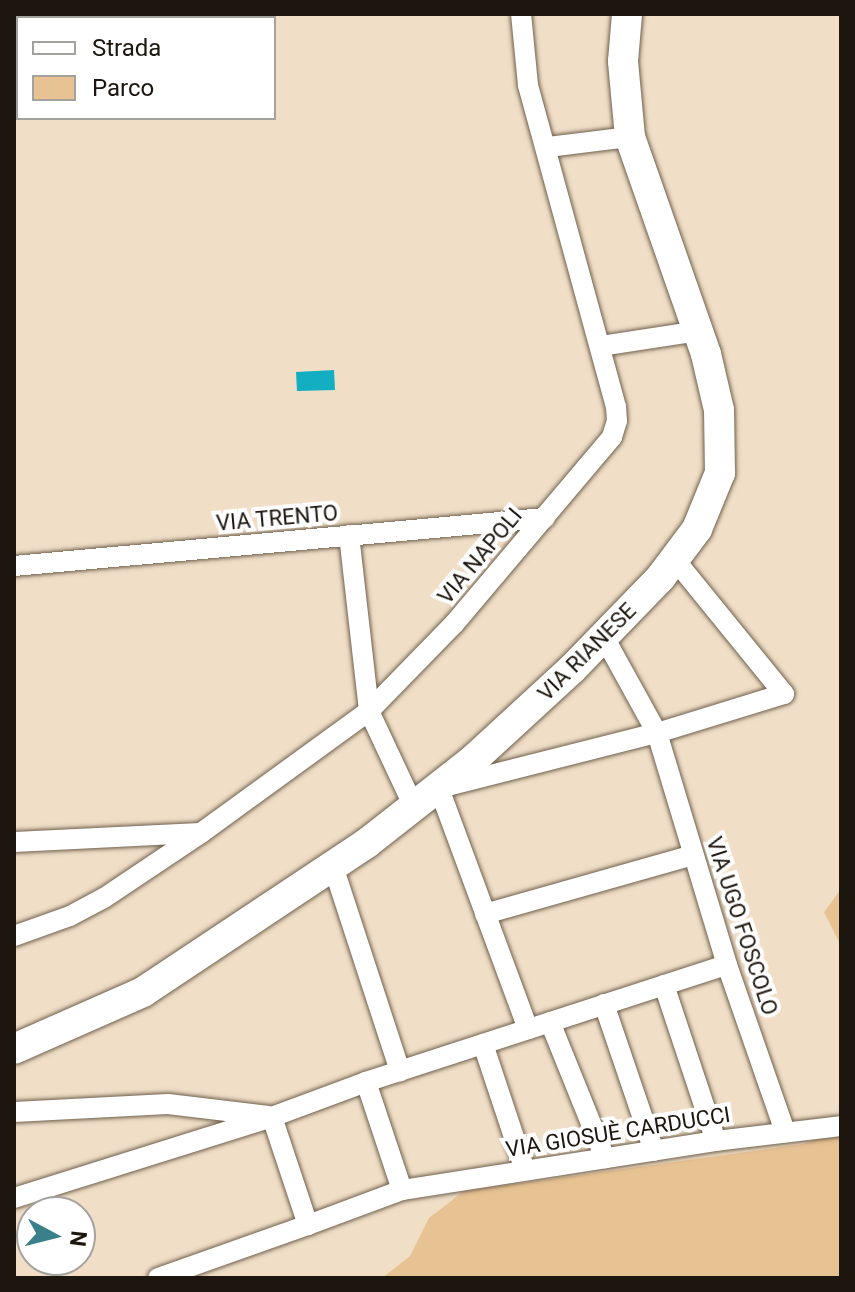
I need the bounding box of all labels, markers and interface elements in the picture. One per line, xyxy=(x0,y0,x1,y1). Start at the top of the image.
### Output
legend xyxy=(16,16,276,120)
text: Strada xyxy=(92,34,161,62)
text: Parco xyxy=(92,74,154,102)
street label: VIA TRENTO xyxy=(215,500,339,536)
street label: VIA NAPOLI xyxy=(432,503,528,609)
street label: VIA RIANESE xyxy=(532,597,642,707)
street label: VIA UGO FOSCOLO xyxy=(701,834,783,1018)
street label: VIA GIOSUÈ CARDUCCI xyxy=(504,1101,732,1163)
north arrow xyxy=(16,1196,96,1276)
text: N xyxy=(65,1230,92,1248)

